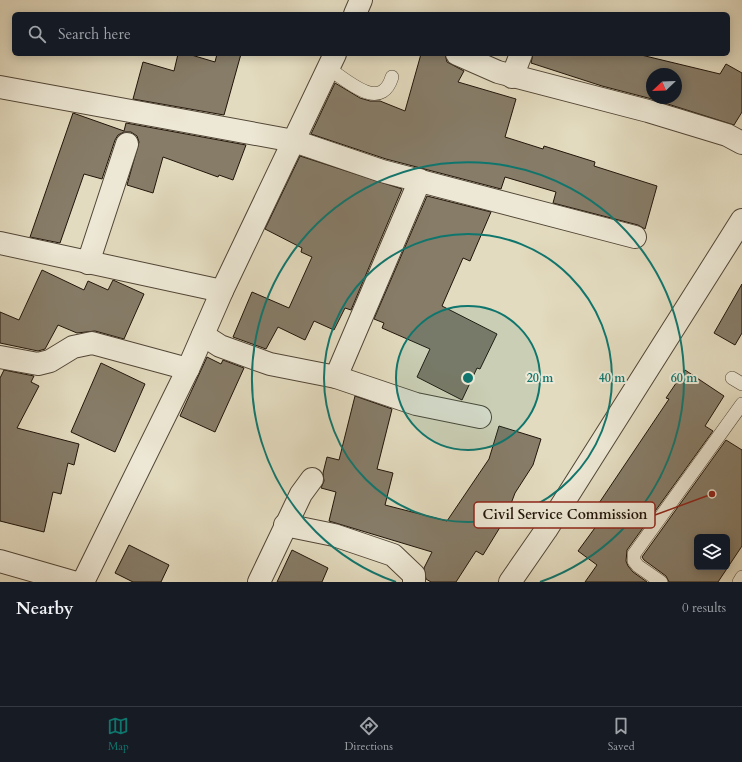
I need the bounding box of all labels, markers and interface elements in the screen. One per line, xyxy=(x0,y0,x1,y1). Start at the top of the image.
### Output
search box xyxy=(12,12,730,56)
icon: search xyxy=(26,23,48,45)
text: Search here xyxy=(58,24,131,44)
north arrow xyxy=(646,68,682,104)
text: 20 m xyxy=(527,370,554,386)
text: 40 m xyxy=(599,370,626,386)
text: 60 m xyxy=(671,370,698,386)
centre of rings xyxy=(461,371,475,385)
callout: Civil Service Commission xyxy=(474,502,655,528)
text: Civil Service Commission xyxy=(483,505,647,524)
map controls xyxy=(694,534,730,570)
button: layers xyxy=(694,534,730,570)
text: Nearby xyxy=(16,597,73,620)
text: 0 results xyxy=(682,599,726,617)
tab: Map xyxy=(107,715,129,754)
tab: Directions xyxy=(344,715,393,754)
tab: Saved xyxy=(608,715,635,754)

